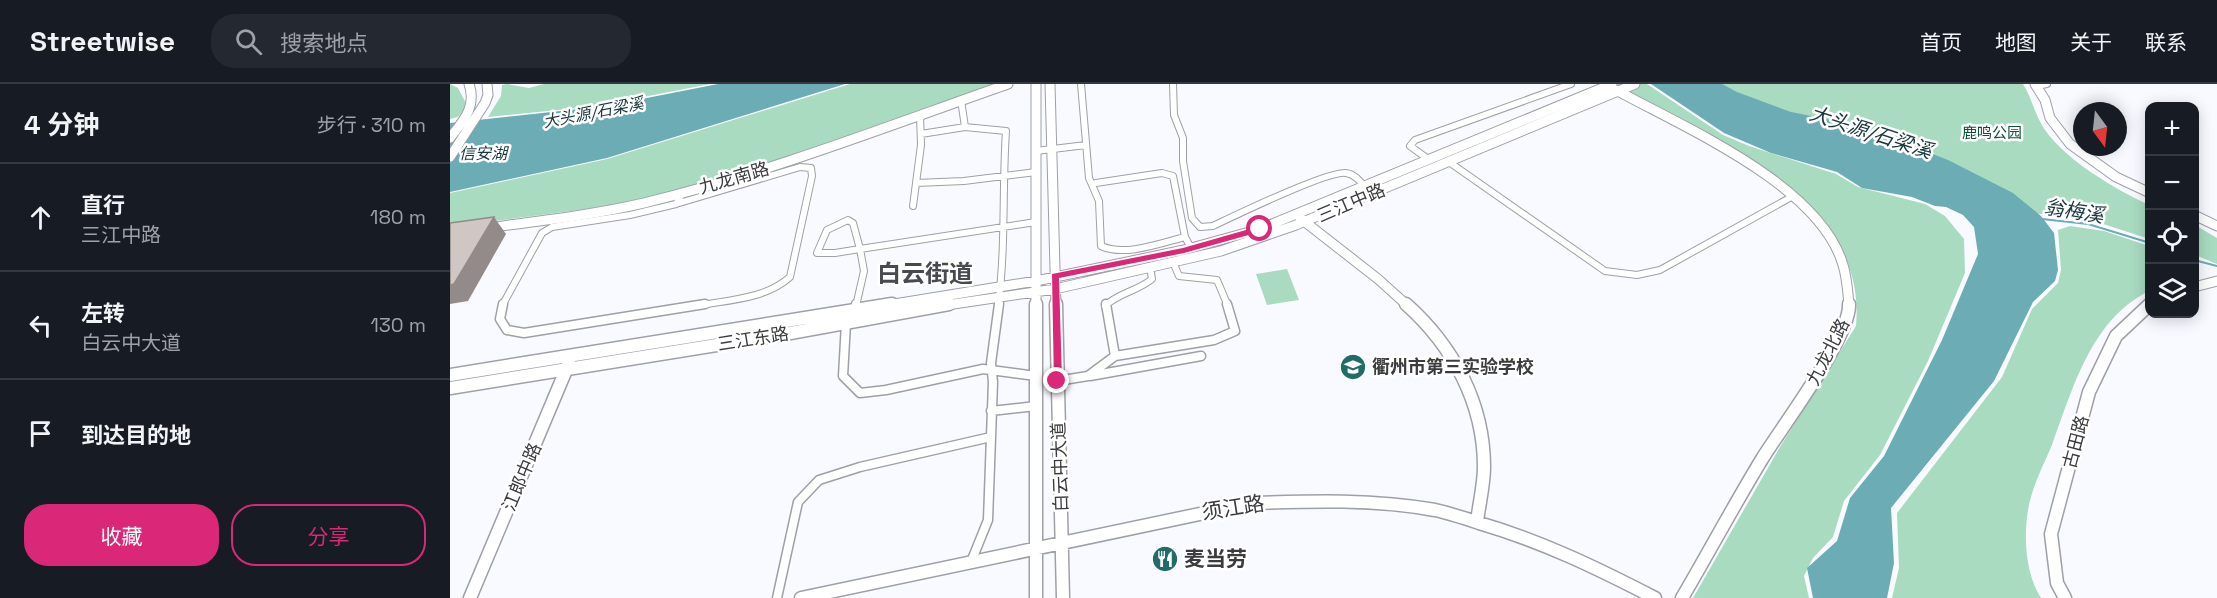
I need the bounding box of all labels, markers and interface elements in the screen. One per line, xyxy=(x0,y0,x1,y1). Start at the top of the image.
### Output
search box xyxy=(211,14,631,68)
text: Streetwise xyxy=(30,23,175,59)
icon: search xyxy=(232,25,265,58)
text: 搜索地点 xyxy=(280,29,368,57)
text: 首页 xyxy=(1920,29,1962,56)
text: 地图 xyxy=(1995,29,2037,56)
text: 关于 xyxy=(2070,29,2112,56)
text: 联系 xyxy=(2145,29,2187,56)
water label: 大头源/石梁溪 xyxy=(541,92,647,133)
water label: 大头源/石梁溪 xyxy=(1806,100,1937,165)
north arrow xyxy=(2073,102,2127,156)
map controls xyxy=(2145,102,2199,318)
button: + xyxy=(2145,102,2199,156)
text: 4 分钟 xyxy=(24,108,99,142)
text: 步行 · 310 m xyxy=(317,112,426,138)
park label: 鹿鸣公园 xyxy=(1962,123,2022,142)
water label: 信安湖 xyxy=(459,143,510,164)
button: − xyxy=(2145,156,2199,210)
street label: 九龙南路 xyxy=(696,157,772,198)
street label: 三江中路 xyxy=(1313,178,1388,227)
text: 直行 xyxy=(81,191,125,219)
water label: 翁梅溪 xyxy=(2042,193,2108,229)
icon: ahead xyxy=(24,201,57,234)
text: 180 m xyxy=(370,204,426,230)
button: locate xyxy=(2145,210,2199,264)
route start xyxy=(1246,215,1272,241)
text: 三江中路 xyxy=(81,222,161,248)
district label: 白云街道 xyxy=(877,258,973,289)
button: layers xyxy=(2145,264,2199,318)
text: 左转 xyxy=(81,299,125,327)
icon: left xyxy=(24,309,57,342)
text: 130 m xyxy=(370,312,426,338)
street label: 九龙北路 xyxy=(1801,314,1854,389)
street label: 三江东路 xyxy=(716,322,790,355)
text: 白云中大道 xyxy=(81,330,181,356)
school or university icon: 衢州市第三实验学校 xyxy=(1338,352,1368,382)
place label: 衢州市第三实验学校 xyxy=(1372,355,1534,378)
route end xyxy=(1043,367,1069,393)
street label: 古田路 xyxy=(2057,413,2094,471)
icon: arrive xyxy=(24,417,57,450)
text: 到达目的地 xyxy=(81,421,191,449)
street label: 白云中大道 xyxy=(1046,422,1073,512)
street label: 江郎中路 xyxy=(497,439,546,514)
street label: 须江路 xyxy=(1200,489,1266,526)
button: 收藏 xyxy=(24,504,219,566)
button: 分享 xyxy=(231,504,426,566)
restaurant icon: 麦当劳 xyxy=(1150,544,1180,574)
place label: 麦当劳 xyxy=(1184,545,1247,572)

